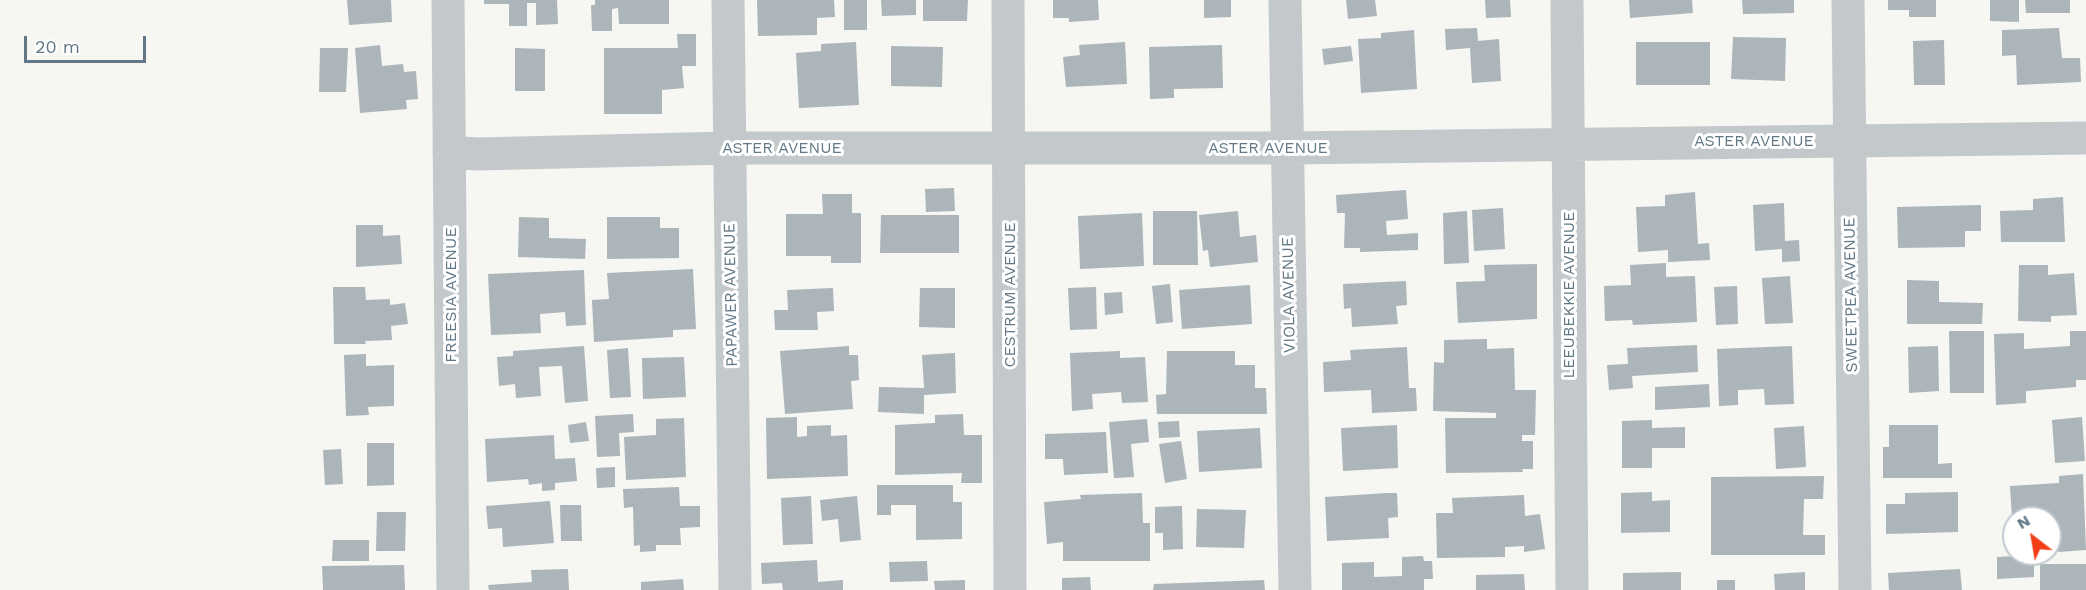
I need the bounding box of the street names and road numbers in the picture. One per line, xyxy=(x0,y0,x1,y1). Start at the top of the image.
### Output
street label: ASTER AVENUE xyxy=(1694,131,1814,151)
street label: ASTER AVENUE xyxy=(722,138,842,158)
street label: ASTER AVENUE xyxy=(1208,138,1328,158)
street label: LEEUBEKKIE AVENUE xyxy=(1559,212,1579,378)
street label: SWEETPEA AVENUE xyxy=(1840,217,1862,373)
street label: CESTRUM AVENUE xyxy=(1000,222,1020,368)
street label: PAPAWER AVENUE xyxy=(720,223,742,367)
street label: FREESIA AVENUE xyxy=(441,227,461,363)
street label: VIOLA AVENUE xyxy=(1278,237,1300,353)

